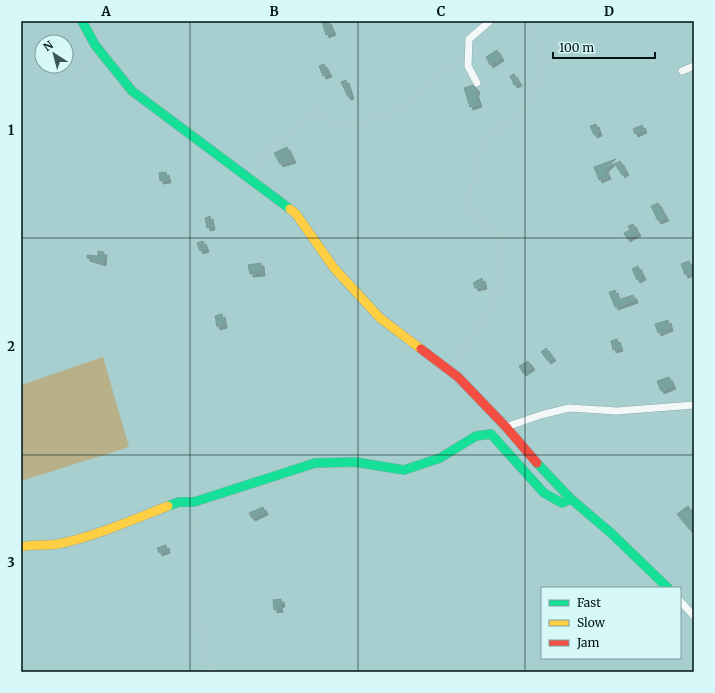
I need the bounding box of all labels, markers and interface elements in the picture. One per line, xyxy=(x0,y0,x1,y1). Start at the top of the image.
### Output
text: A xyxy=(100,3,111,20)
text: B xyxy=(269,3,279,20)
text: C xyxy=(437,3,446,20)
text: D xyxy=(604,3,614,20)
north arrow xyxy=(34,34,74,74)
scale bar xyxy=(553,34,655,60)
text: N xyxy=(40,38,56,54)
text: 100 m xyxy=(559,40,594,55)
text: 1 xyxy=(8,122,14,139)
text: 2 xyxy=(7,338,15,355)
text: 3 xyxy=(7,554,15,571)
legend xyxy=(541,587,681,659)
text: Fast xyxy=(577,595,601,610)
text: Slow xyxy=(577,615,606,630)
text: Jam xyxy=(576,635,600,650)

